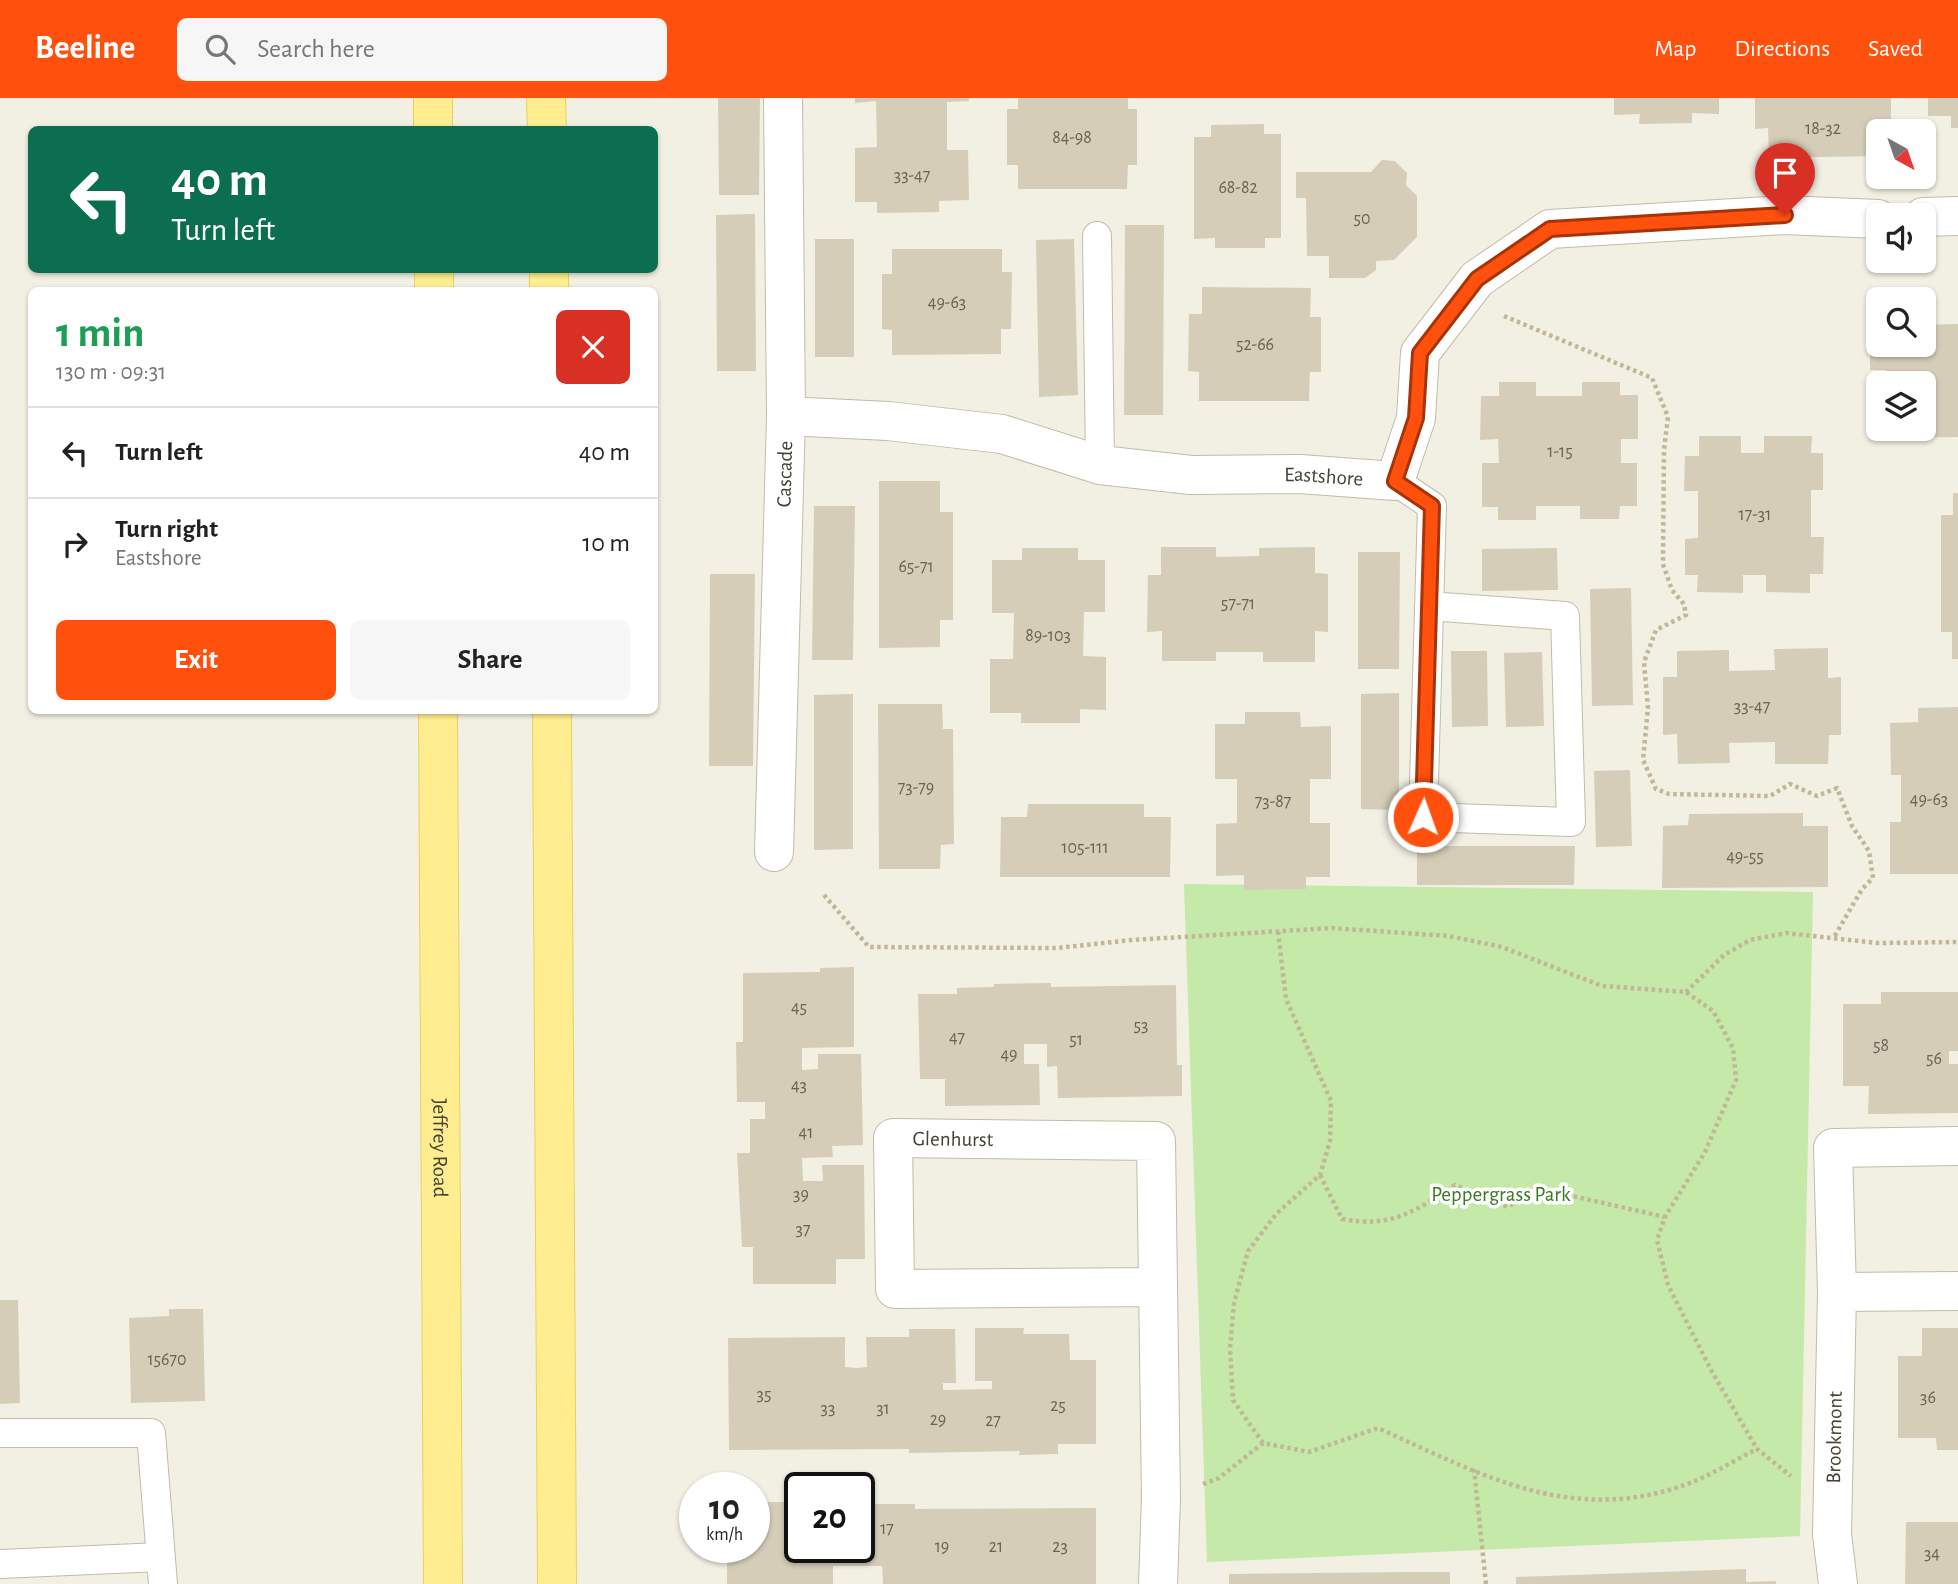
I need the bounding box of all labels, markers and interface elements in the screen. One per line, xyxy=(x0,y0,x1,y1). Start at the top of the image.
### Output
search box xyxy=(177,18,667,81)
icon: search xyxy=(201,30,239,68)
text: Beeline xyxy=(35,32,135,65)
text: Search here xyxy=(257,36,375,62)
text: Map xyxy=(1654,37,1696,61)
text: Directions xyxy=(1734,37,1830,61)
text: Saved xyxy=(1868,37,1923,61)
north arrow xyxy=(1866,119,1936,189)
map controls xyxy=(1866,119,1936,441)
house number: 18-32 xyxy=(1805,120,1841,138)
house number: 84-98 xyxy=(1052,129,1092,147)
pin xyxy=(1755,143,1815,215)
icon: left xyxy=(56,154,147,245)
icon: arrive xyxy=(1766,154,1804,192)
text: 40 m xyxy=(171,156,268,205)
house number: 33-47 xyxy=(894,167,930,185)
house number: 68-82 xyxy=(1218,179,1258,197)
button: sound xyxy=(1866,203,1936,273)
house number: 50 xyxy=(1353,210,1371,228)
text: Turn left xyxy=(171,214,275,246)
button: search xyxy=(1866,287,1936,357)
house number: 49-63 xyxy=(928,294,966,312)
button: close xyxy=(556,310,630,384)
text: 1 min xyxy=(56,312,145,354)
house number: 52-66 xyxy=(1236,336,1274,354)
text: 130 m · 09:31 xyxy=(56,361,166,384)
button: layers xyxy=(1866,371,1936,441)
icon: left xyxy=(56,434,94,472)
text: Turn left xyxy=(115,439,203,465)
text: 40 m xyxy=(579,439,630,465)
street label: Cascade xyxy=(773,441,796,508)
house number: 1-15 xyxy=(1547,443,1573,461)
street label: Eastshore xyxy=(1284,464,1364,490)
house number: 17-31 xyxy=(1739,506,1771,524)
text: Turn right xyxy=(115,516,218,542)
icon: right xyxy=(56,525,94,563)
text: 10 m xyxy=(582,530,630,556)
text: Eastshore xyxy=(115,547,202,570)
house number: 65-71 xyxy=(898,558,934,576)
house number: 57-71 xyxy=(1221,595,1255,613)
button: Exit xyxy=(56,620,336,700)
button: Share xyxy=(350,620,630,700)
house number: 89-103 xyxy=(1025,627,1071,645)
house number: 33-47 xyxy=(1734,698,1770,716)
house number: 73-79 xyxy=(898,779,934,797)
position arrow xyxy=(1386,780,1460,854)
house number: 49-63 xyxy=(1910,791,1948,809)
house number: 73-87 xyxy=(1255,793,1291,811)
house number: 105-111 xyxy=(1061,839,1109,857)
house number: 49-55 xyxy=(1726,848,1764,866)
house number: 45 xyxy=(791,999,807,1017)
house number: 53 xyxy=(1134,1017,1148,1035)
house number: 47 xyxy=(949,1029,965,1047)
house number: 51 xyxy=(1069,1031,1083,1049)
house number: 58 xyxy=(1873,1037,1889,1055)
house number: 49 xyxy=(1000,1046,1018,1064)
house number: 56 xyxy=(1926,1050,1942,1068)
house number: 43 xyxy=(791,1077,807,1095)
street label: Jeffrey Road xyxy=(429,1098,451,1198)
house number: 41 xyxy=(799,1124,813,1142)
street label: Glenhurst xyxy=(912,1128,994,1150)
park label: Peppergrass Park xyxy=(1431,1184,1571,1205)
house number: 39 xyxy=(793,1186,809,1204)
house number: 37 xyxy=(796,1221,810,1239)
house number: 15670 xyxy=(147,1351,187,1369)
house number: 35 xyxy=(757,1386,771,1404)
house number: 36 xyxy=(1920,1389,1936,1407)
street label: Brookmont xyxy=(1823,1391,1846,1484)
house number: 25 xyxy=(1050,1397,1066,1415)
house number: 33 xyxy=(821,1400,835,1418)
house number: 31 xyxy=(876,1400,890,1418)
house number: 29 xyxy=(930,1411,946,1429)
house number: 27 xyxy=(985,1412,1001,1430)
speed limit sign: 20 xyxy=(784,1472,875,1563)
text: 10 xyxy=(709,1491,740,1526)
house number: 17 xyxy=(880,1520,894,1538)
text: km/h xyxy=(706,1526,743,1544)
house number: 19 xyxy=(935,1538,949,1556)
house number: 21 xyxy=(989,1538,1003,1556)
house number: 23 xyxy=(1052,1538,1068,1556)
house number: 34 xyxy=(1924,1545,1940,1563)

